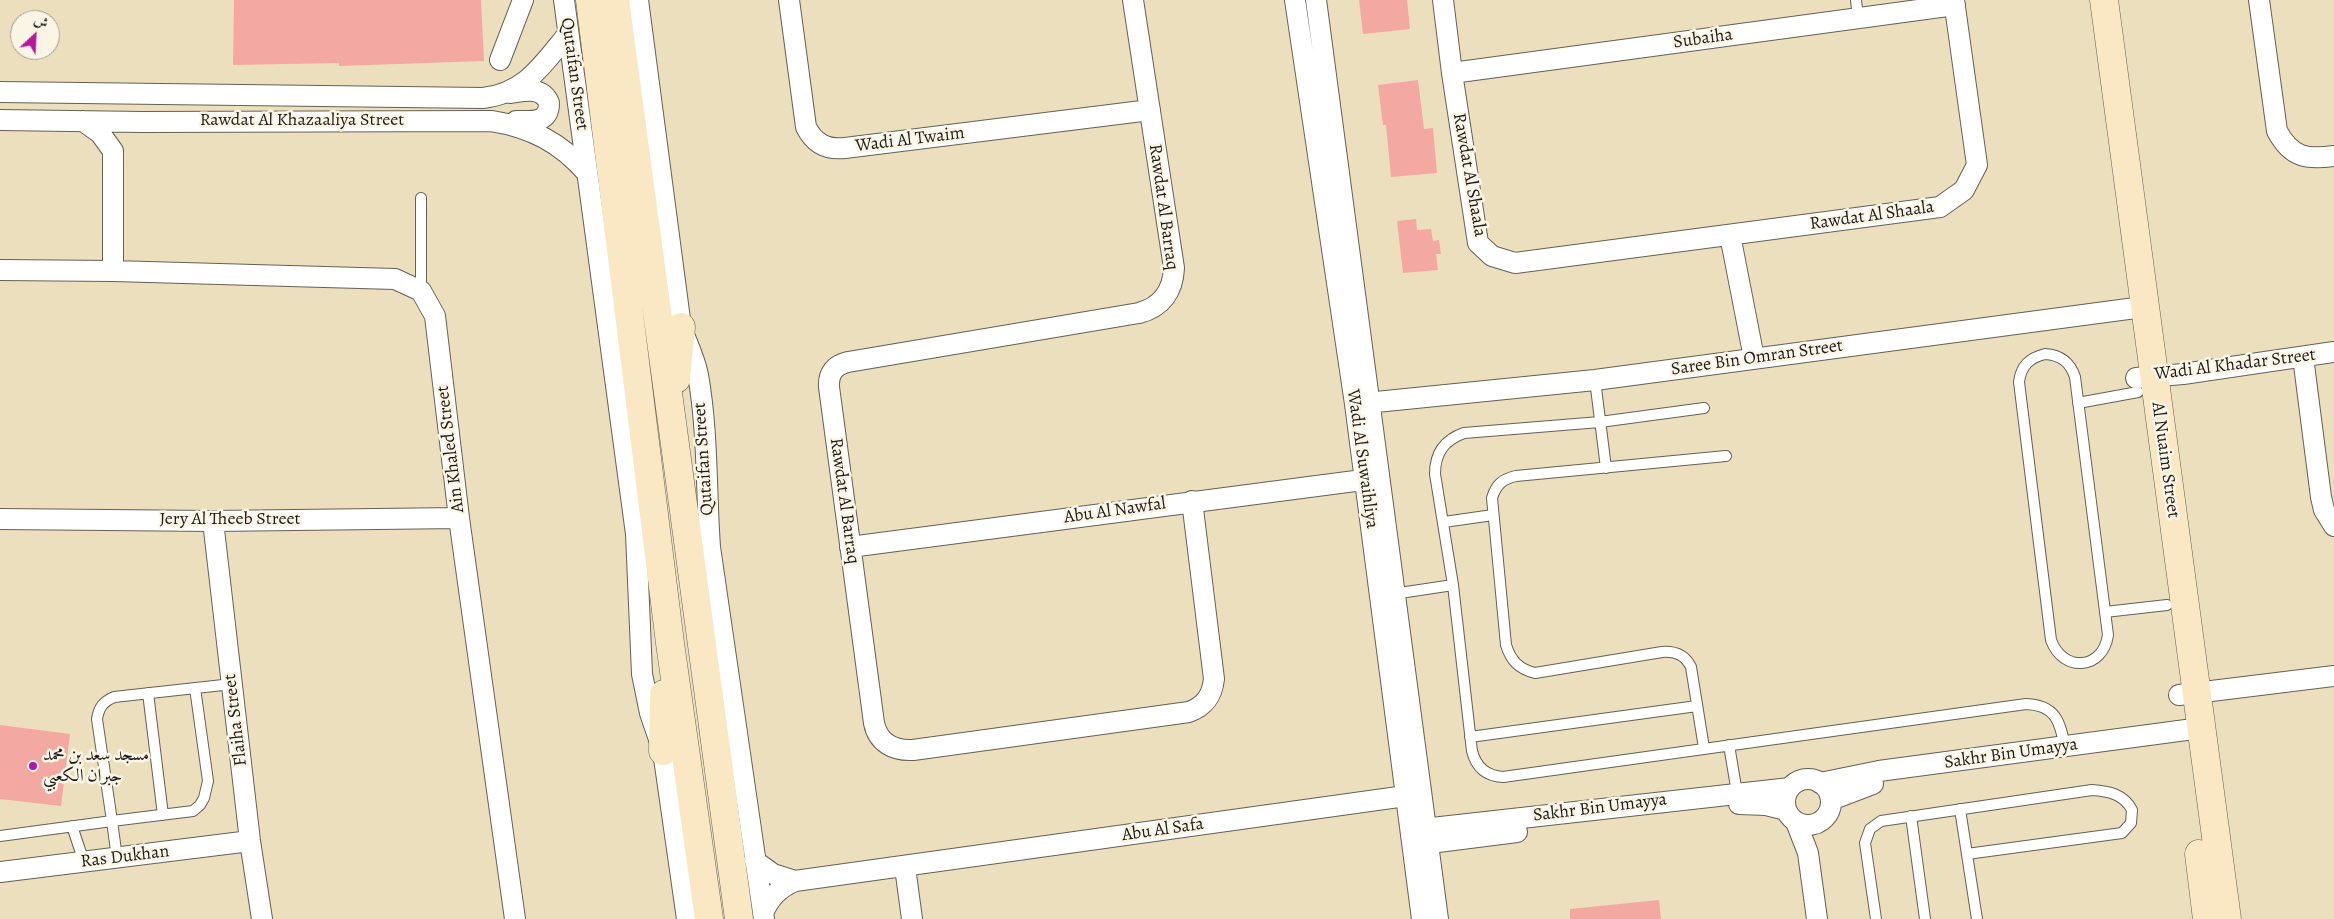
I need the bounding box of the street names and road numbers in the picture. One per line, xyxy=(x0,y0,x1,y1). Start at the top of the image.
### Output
street label: Qutaifan Street xyxy=(555,16,593,132)
street label: Subaiha xyxy=(1672,24,1734,54)
street label: Rawdat Al Khazaaliya Street xyxy=(200,110,404,132)
street label: Rawdat Al Shaala xyxy=(1447,111,1491,239)
street label: Wadi Al Twaim xyxy=(854,123,966,157)
street label: Rawdat Al Barraq xyxy=(1143,143,1183,271)
street label: Rawdat Al Shaala xyxy=(1808,197,1936,235)
street label: Saree Bin Omran Street xyxy=(1670,335,1844,381)
street label: Wadi Al Khadar Street xyxy=(2153,344,2317,386)
street label: Ain Khaled Street xyxy=(432,384,470,514)
street label: Wadi Al Suwaihliya xyxy=(1342,388,1382,530)
street label: Al Nuaim Street xyxy=(2146,401,2184,519)
street label: Qutaifan Street xyxy=(689,402,719,516)
street label: Rawdat Al Barraq xyxy=(824,437,864,565)
street label: Abu Al Nawfal xyxy=(1063,493,1167,529)
street label: Jery Al Theeb Street xyxy=(159,509,301,531)
street label: Flaiha Street xyxy=(220,673,252,767)
street label: Sakhr Bin Umayya xyxy=(1943,734,2079,774)
street label: Sakhr Bin Umayya xyxy=(1532,789,1668,827)
street label: Abu Al Safa xyxy=(1121,814,1205,846)
street label: Ras Dukhan xyxy=(80,841,170,873)

